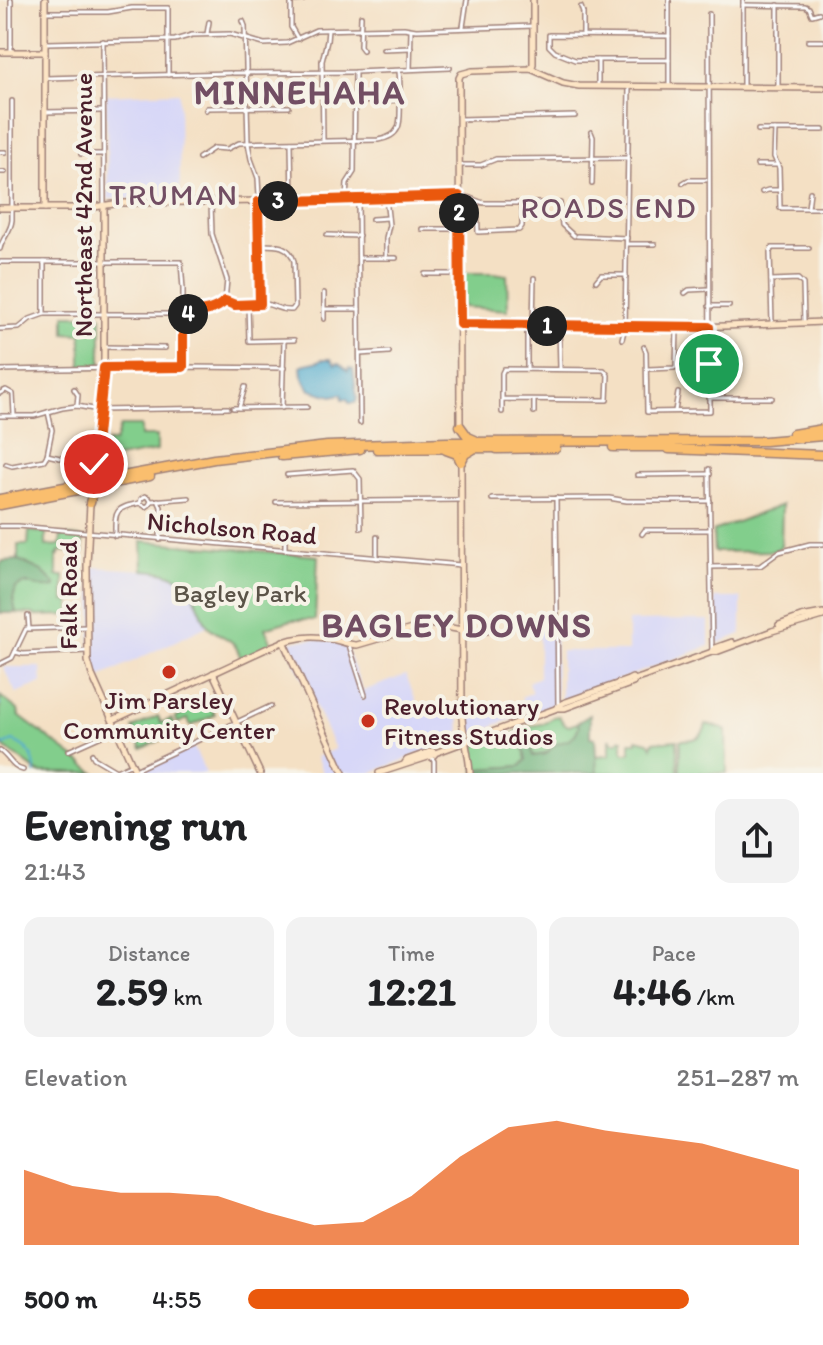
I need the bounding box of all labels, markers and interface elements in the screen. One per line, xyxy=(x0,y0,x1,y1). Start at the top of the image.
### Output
district label: MINNEHAHA xyxy=(194,72,406,113)
street label: Northeast 42nd Avenue xyxy=(67,73,99,337)
district label: TRUMAN xyxy=(109,176,239,213)
pin: 3 xyxy=(258,181,298,221)
text: 3 xyxy=(272,187,284,214)
district label: ROADS END xyxy=(520,189,698,226)
pin: 2 xyxy=(439,193,479,233)
text: 2 xyxy=(453,199,465,226)
pin: 4 xyxy=(168,294,208,334)
text: 4 xyxy=(181,300,195,327)
pin: 1 xyxy=(527,306,567,346)
text: 1 xyxy=(542,312,552,339)
pin xyxy=(675,330,743,398)
icon: arrive xyxy=(687,342,731,386)
pin xyxy=(60,430,128,498)
icon: check xyxy=(72,442,116,486)
street label: Nicholson Road xyxy=(146,505,318,551)
street label: Falk Road xyxy=(52,540,84,650)
park label: Bagley Park xyxy=(173,577,307,609)
district label: BAGLEY DOWNS xyxy=(321,605,593,646)
marker: Jim Parsley Community Center xyxy=(160,663,178,681)
place label: Jim Parsley Community Center xyxy=(63,684,275,746)
place label: Revolutionary Fitness Studios xyxy=(384,690,553,752)
marker: Revolutionary Fitness Studios xyxy=(359,712,377,730)
text: Evening run xyxy=(24,798,247,851)
button: share xyxy=(715,799,799,883)
text: 21:43 xyxy=(24,855,86,887)
text: Distance xyxy=(108,940,190,967)
text: Time xyxy=(388,940,435,967)
text: Pace xyxy=(652,940,696,967)
text: 2.59 xyxy=(96,967,169,1015)
text: 12:21 xyxy=(367,967,456,1015)
text: 4:46 xyxy=(613,967,692,1015)
text: km xyxy=(169,984,203,1011)
text: /km xyxy=(692,984,735,1011)
text: Elevation xyxy=(24,1061,127,1093)
text: 251–287 m xyxy=(677,1061,799,1093)
text: 500 m xyxy=(24,1283,97,1315)
text: 4:55 xyxy=(152,1283,201,1315)

